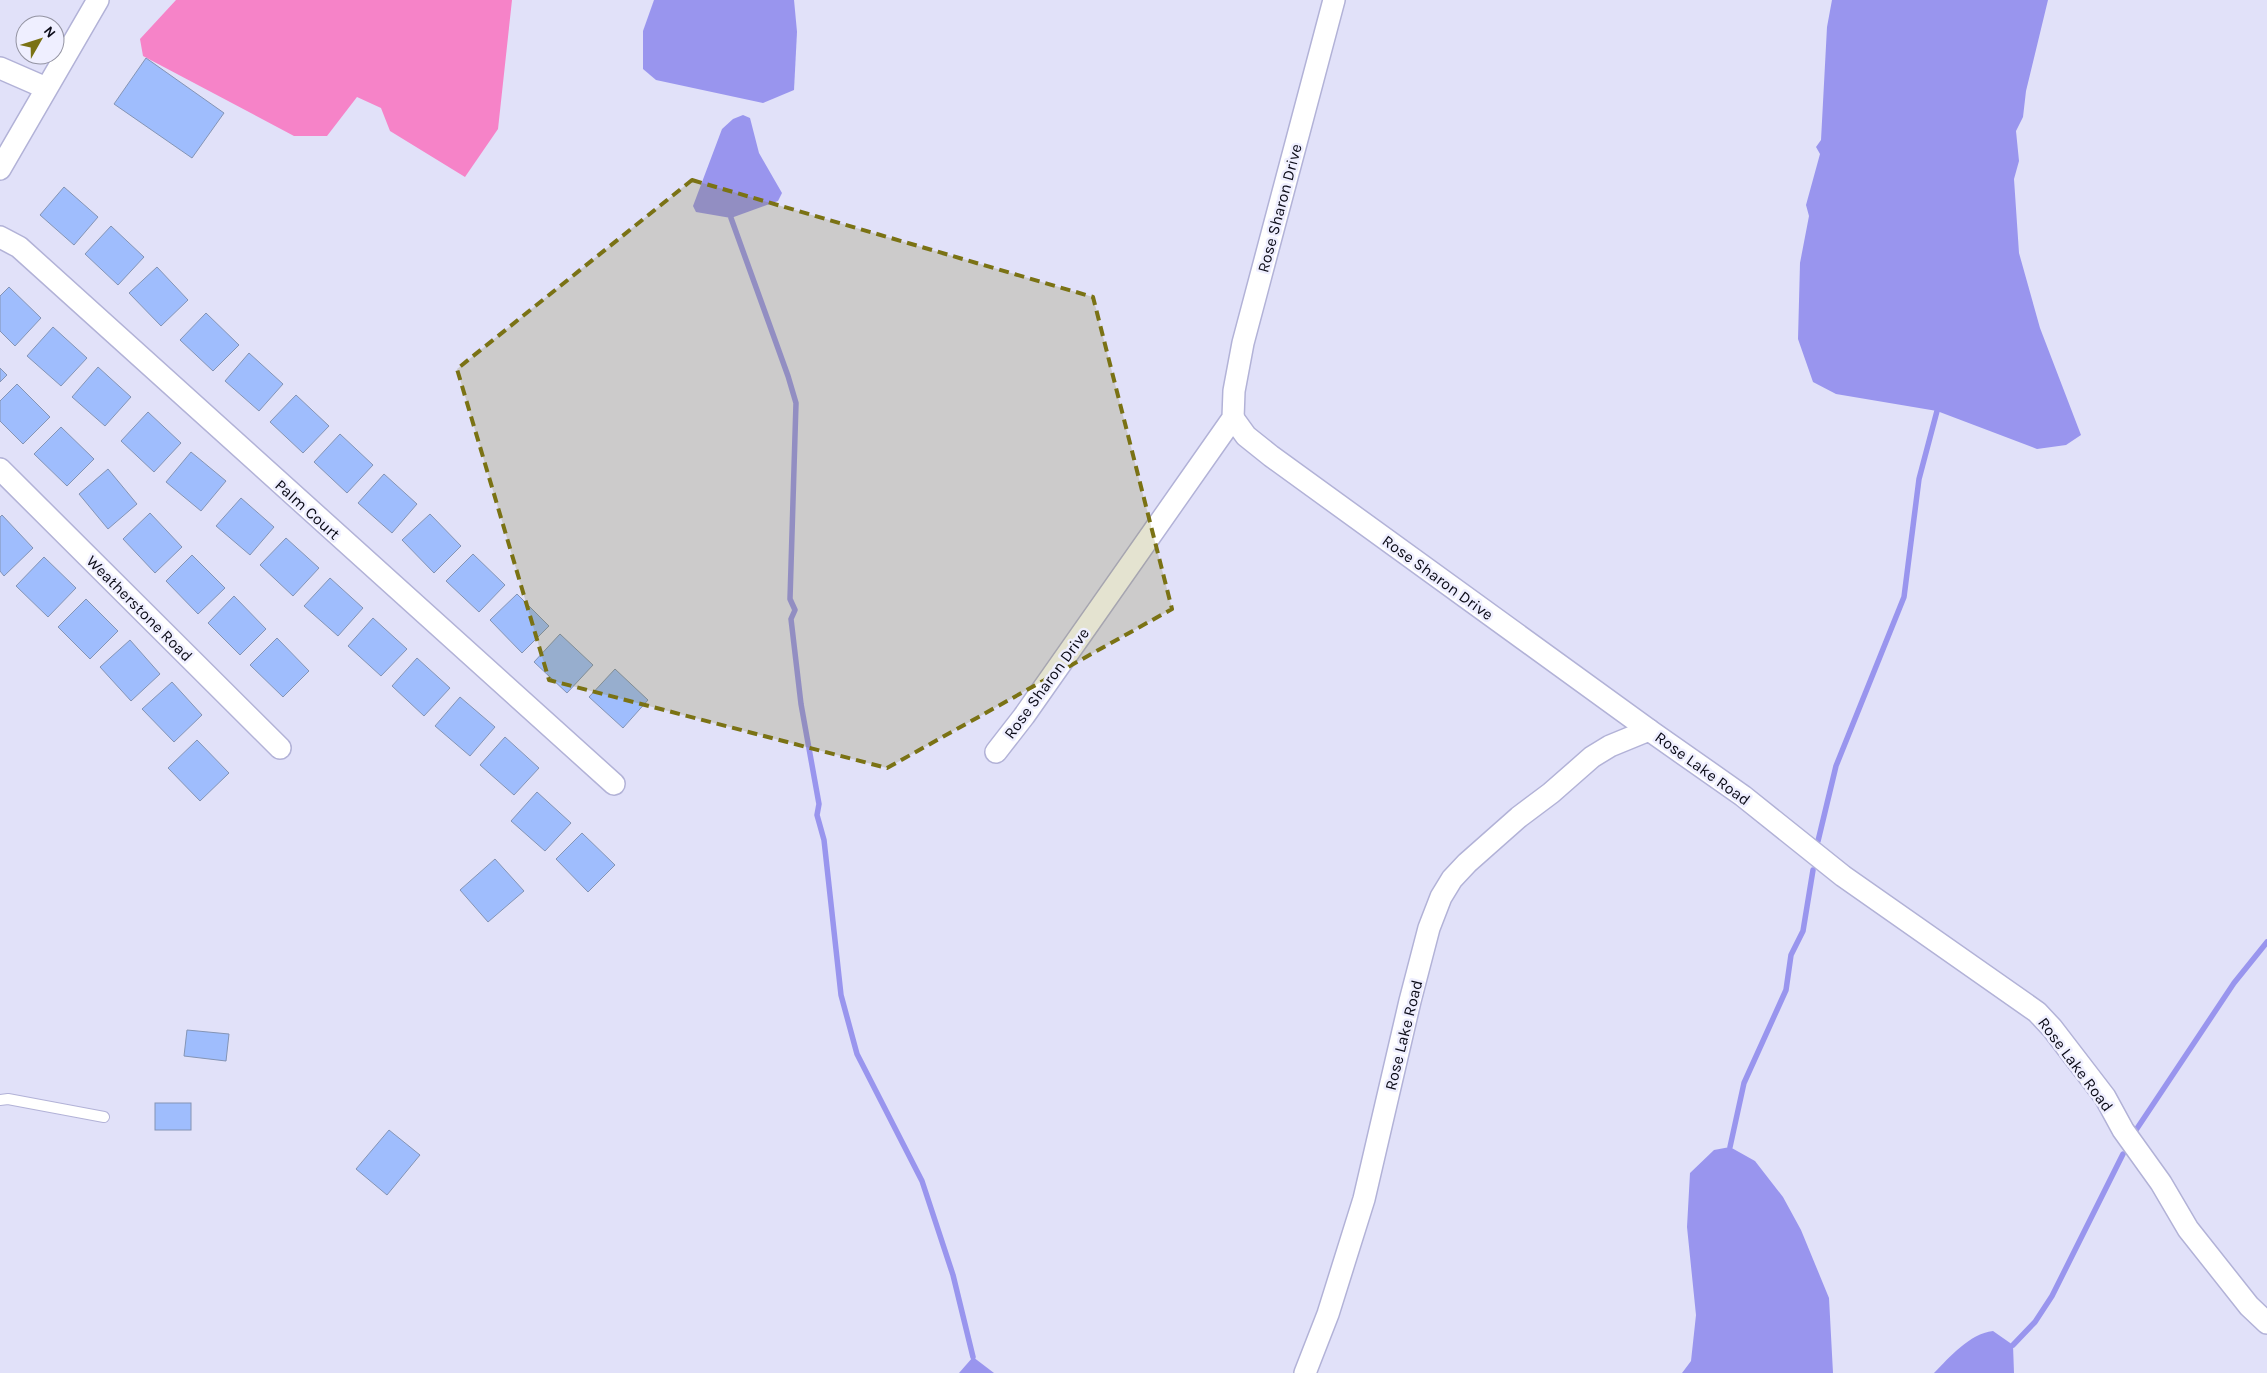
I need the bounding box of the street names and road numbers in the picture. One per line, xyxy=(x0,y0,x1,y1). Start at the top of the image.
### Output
street label: Rose Sharon Drive xyxy=(1253,142,1306,275)
street label: Palm Court xyxy=(271,475,344,544)
street label: Rose Sharon Drive xyxy=(1379,531,1497,624)
street label: Weatherstone Road xyxy=(83,551,197,665)
street label: Rose Sharon Drive xyxy=(1000,624,1093,742)
street label: Rose Lake Road xyxy=(1651,727,1754,809)
street label: Rose Lake Road xyxy=(1381,978,1426,1092)
street label: Rose Lake Road xyxy=(2034,1013,2117,1115)

